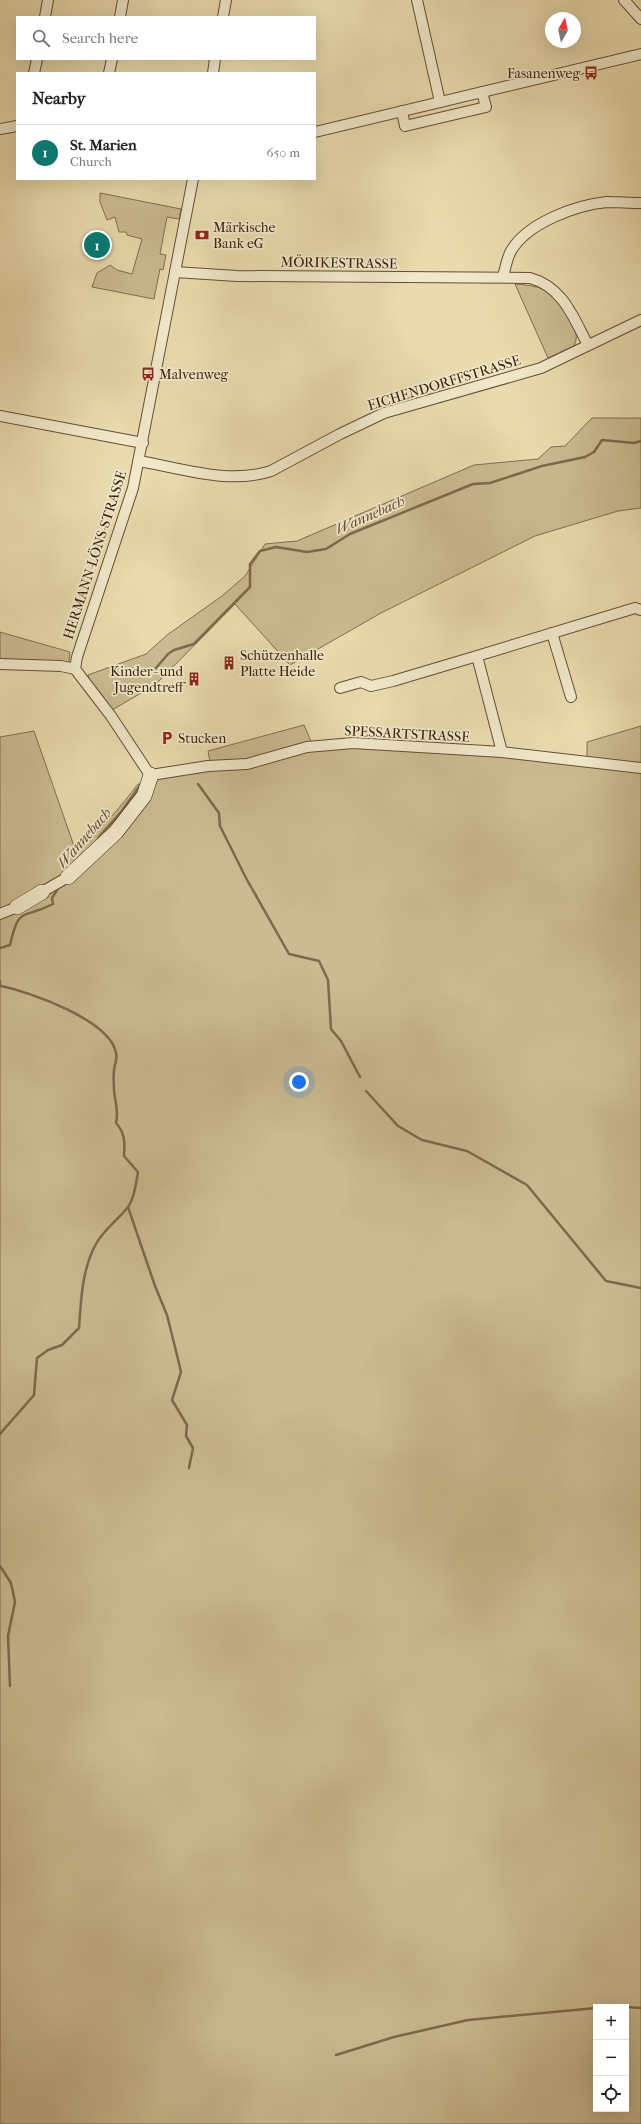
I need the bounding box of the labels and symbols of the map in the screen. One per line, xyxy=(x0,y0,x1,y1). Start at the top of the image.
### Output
north arrow xyxy=(545,12,581,48)
place label: Fasanenweg xyxy=(507,65,581,82)
bus stop icon: Fasanenweg xyxy=(583,65,599,81)
place label: Märkische Bank eG xyxy=(213,219,276,252)
bank icon: Märkische Bank eG xyxy=(194,227,210,243)
pin: 1 xyxy=(84,230,110,260)
street label: MÖRIKESTRASSE xyxy=(280,252,398,273)
street label: EICHENDORFFSTRASSE xyxy=(365,351,523,414)
bus stop icon: Malvenweg xyxy=(140,366,156,382)
place label: Malvenweg xyxy=(159,366,229,383)
street label: HERMANN-LÖNS-STRASSE xyxy=(59,468,130,641)
water label: Wannebach xyxy=(333,492,408,538)
place label: Schützenhalle Platte Heide xyxy=(240,647,324,680)
building icon: Schützenhalle Platte Heide xyxy=(221,655,237,671)
place label: Kinder- und Jugendtreff xyxy=(110,663,187,696)
building icon: Kinder- und Jugendtreff xyxy=(186,671,202,687)
street label: SPESSARTSTRASSE xyxy=(344,722,471,746)
parking icon: Stucken xyxy=(159,730,175,746)
place label: Stucken xyxy=(178,730,226,747)
water label: Wannebach xyxy=(53,804,115,872)
your location xyxy=(289,1072,309,1092)

